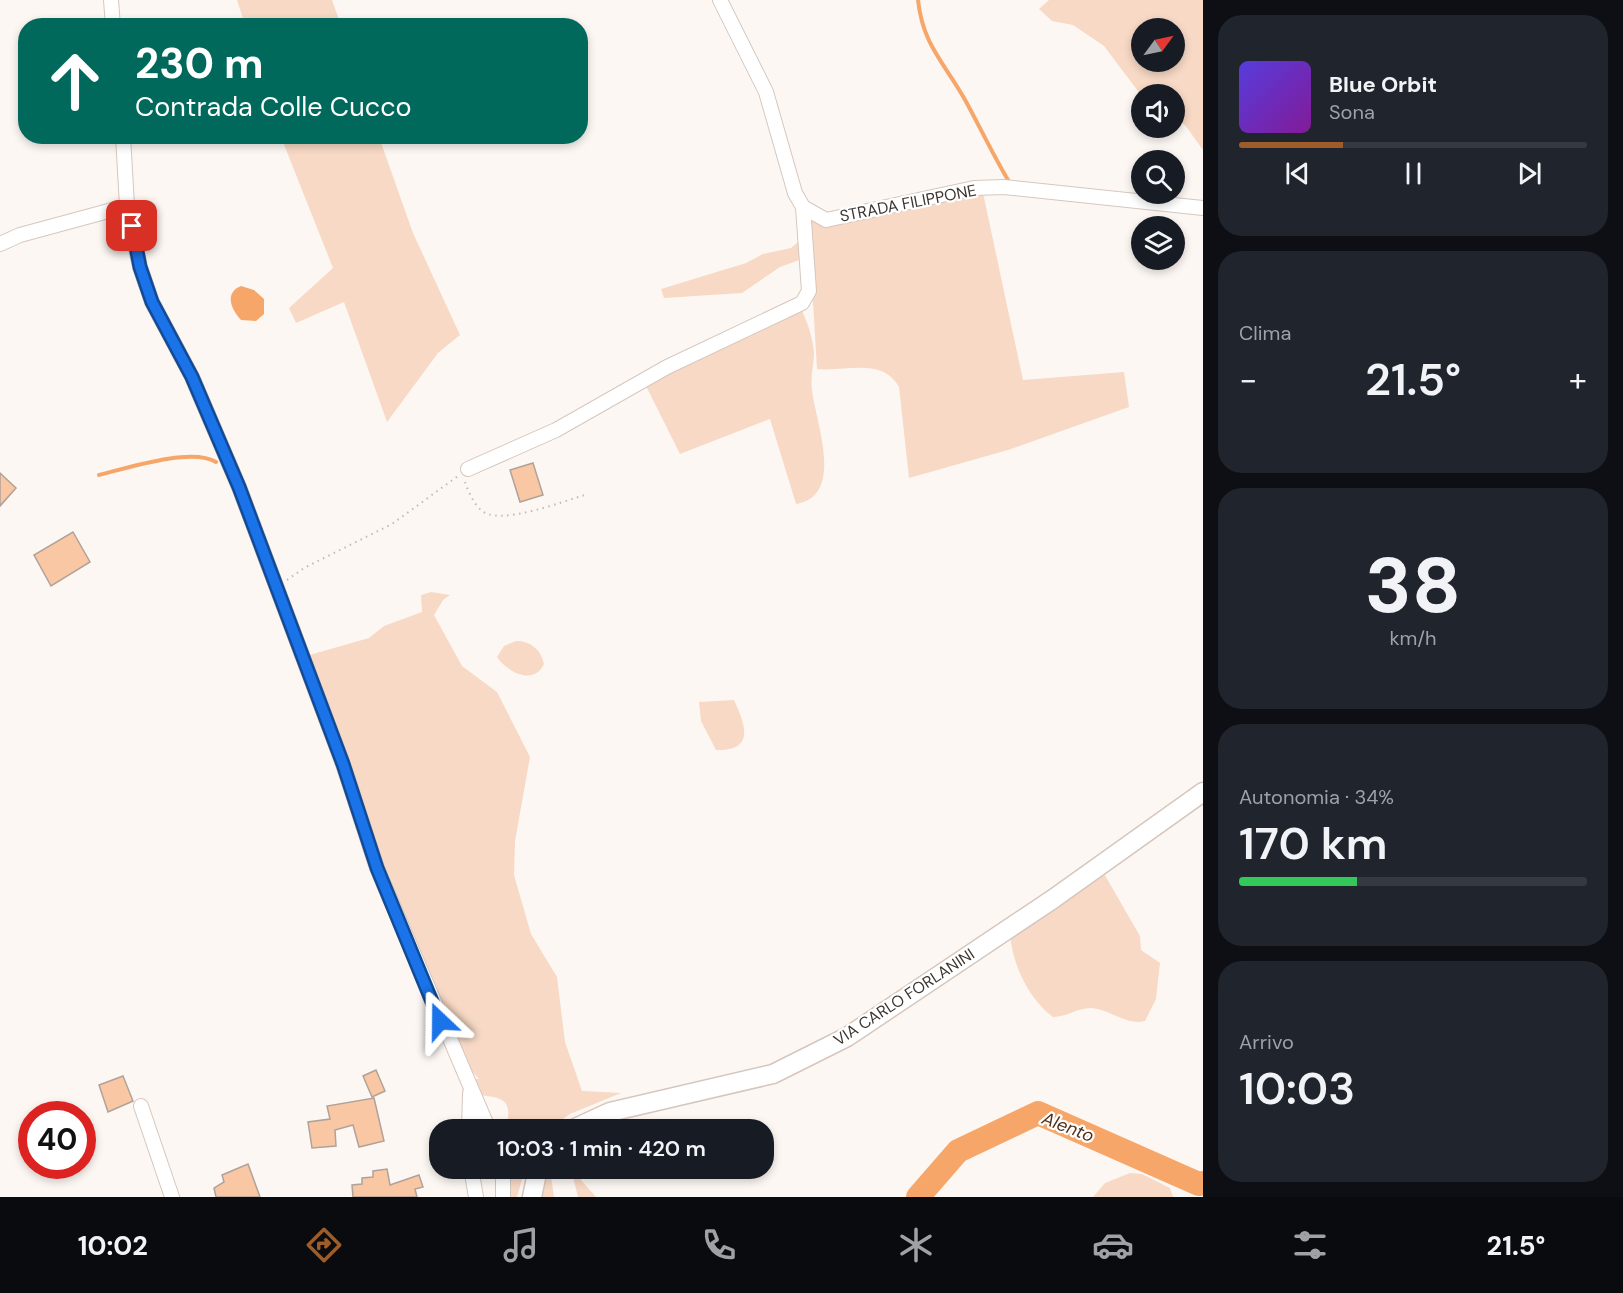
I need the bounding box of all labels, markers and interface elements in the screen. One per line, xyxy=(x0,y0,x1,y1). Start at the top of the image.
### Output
north arrow xyxy=(1131,18,1185,72)
map controls xyxy=(1131,18,1185,270)
text: 230 m xyxy=(135,36,264,91)
icon: ahead xyxy=(36,42,114,120)
text: Blue Orbit xyxy=(1329,70,1437,99)
button: sound xyxy=(1131,84,1185,138)
text: Contrada Colle Cucco xyxy=(135,89,412,124)
text: Sona xyxy=(1329,99,1375,125)
button: search xyxy=(1131,150,1185,204)
icon: previous xyxy=(1281,157,1314,190)
icon: pause xyxy=(1397,157,1430,190)
icon: next xyxy=(1513,157,1546,190)
street label: STRADA FILIPPONE xyxy=(838,179,978,227)
pin xyxy=(106,200,157,251)
icon: arrive xyxy=(115,209,148,242)
button: layers xyxy=(1131,216,1185,270)
text: Clima xyxy=(1239,320,1291,346)
text: 21.5° xyxy=(1365,350,1461,409)
text: − xyxy=(1239,358,1257,401)
text: + xyxy=(1569,358,1587,401)
text: 38 xyxy=(1365,535,1461,636)
text: km/h xyxy=(1389,625,1437,651)
text: Autonomia · 34% xyxy=(1239,784,1394,810)
text: 170 km xyxy=(1239,814,1388,873)
street label: VIA CARLO FORLANINI xyxy=(830,944,978,1050)
position arrow xyxy=(408,989,472,1053)
text: Arrivo xyxy=(1239,1029,1294,1055)
text: 10:03 xyxy=(1239,1059,1355,1118)
speed limit sign: 40 xyxy=(18,1101,96,1179)
water label: Alento xyxy=(1038,1106,1098,1148)
text: 10:03 · 1 min · 420 m xyxy=(497,1134,706,1163)
icon: directions xyxy=(303,1224,345,1266)
icon: music xyxy=(500,1224,542,1266)
icon: phone xyxy=(698,1224,740,1266)
icon: climate xyxy=(895,1224,937,1266)
icon: car xyxy=(1092,1224,1134,1266)
icon: filters xyxy=(1289,1224,1331,1266)
text: 10:02 xyxy=(78,1228,148,1263)
text: 21.5° xyxy=(1487,1228,1545,1263)

